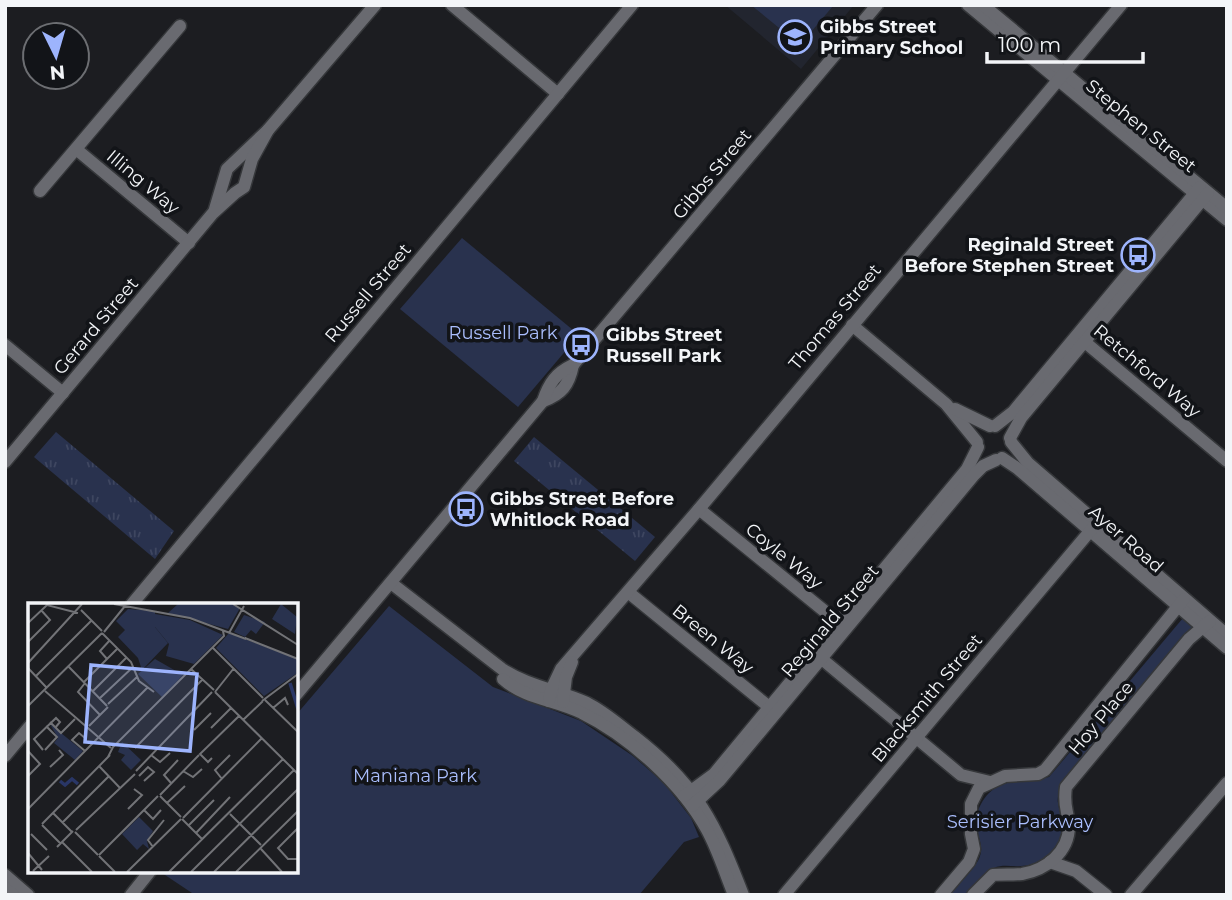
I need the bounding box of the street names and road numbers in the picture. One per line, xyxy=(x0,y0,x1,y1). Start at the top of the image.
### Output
street label: Stephen Street xyxy=(1081,75,1201,177)
street label: Gibbs Street xyxy=(668,124,756,224)
street label: Illing Way xyxy=(102,145,184,219)
street label: Russell Street xyxy=(320,239,416,347)
street label: Thomas Street xyxy=(784,260,886,374)
street label: Gerard Street xyxy=(49,273,143,379)
street label: Retchford Way xyxy=(1089,320,1205,422)
street label: Ayer Road xyxy=(1084,501,1168,577)
street label: Coyle Way xyxy=(741,518,827,594)
street label: Reginald Street xyxy=(777,560,883,682)
street label: Breen Way xyxy=(668,600,758,679)
street label: Blacksmith Street xyxy=(867,629,987,767)
street label: Hoy Place xyxy=(1064,677,1138,759)

